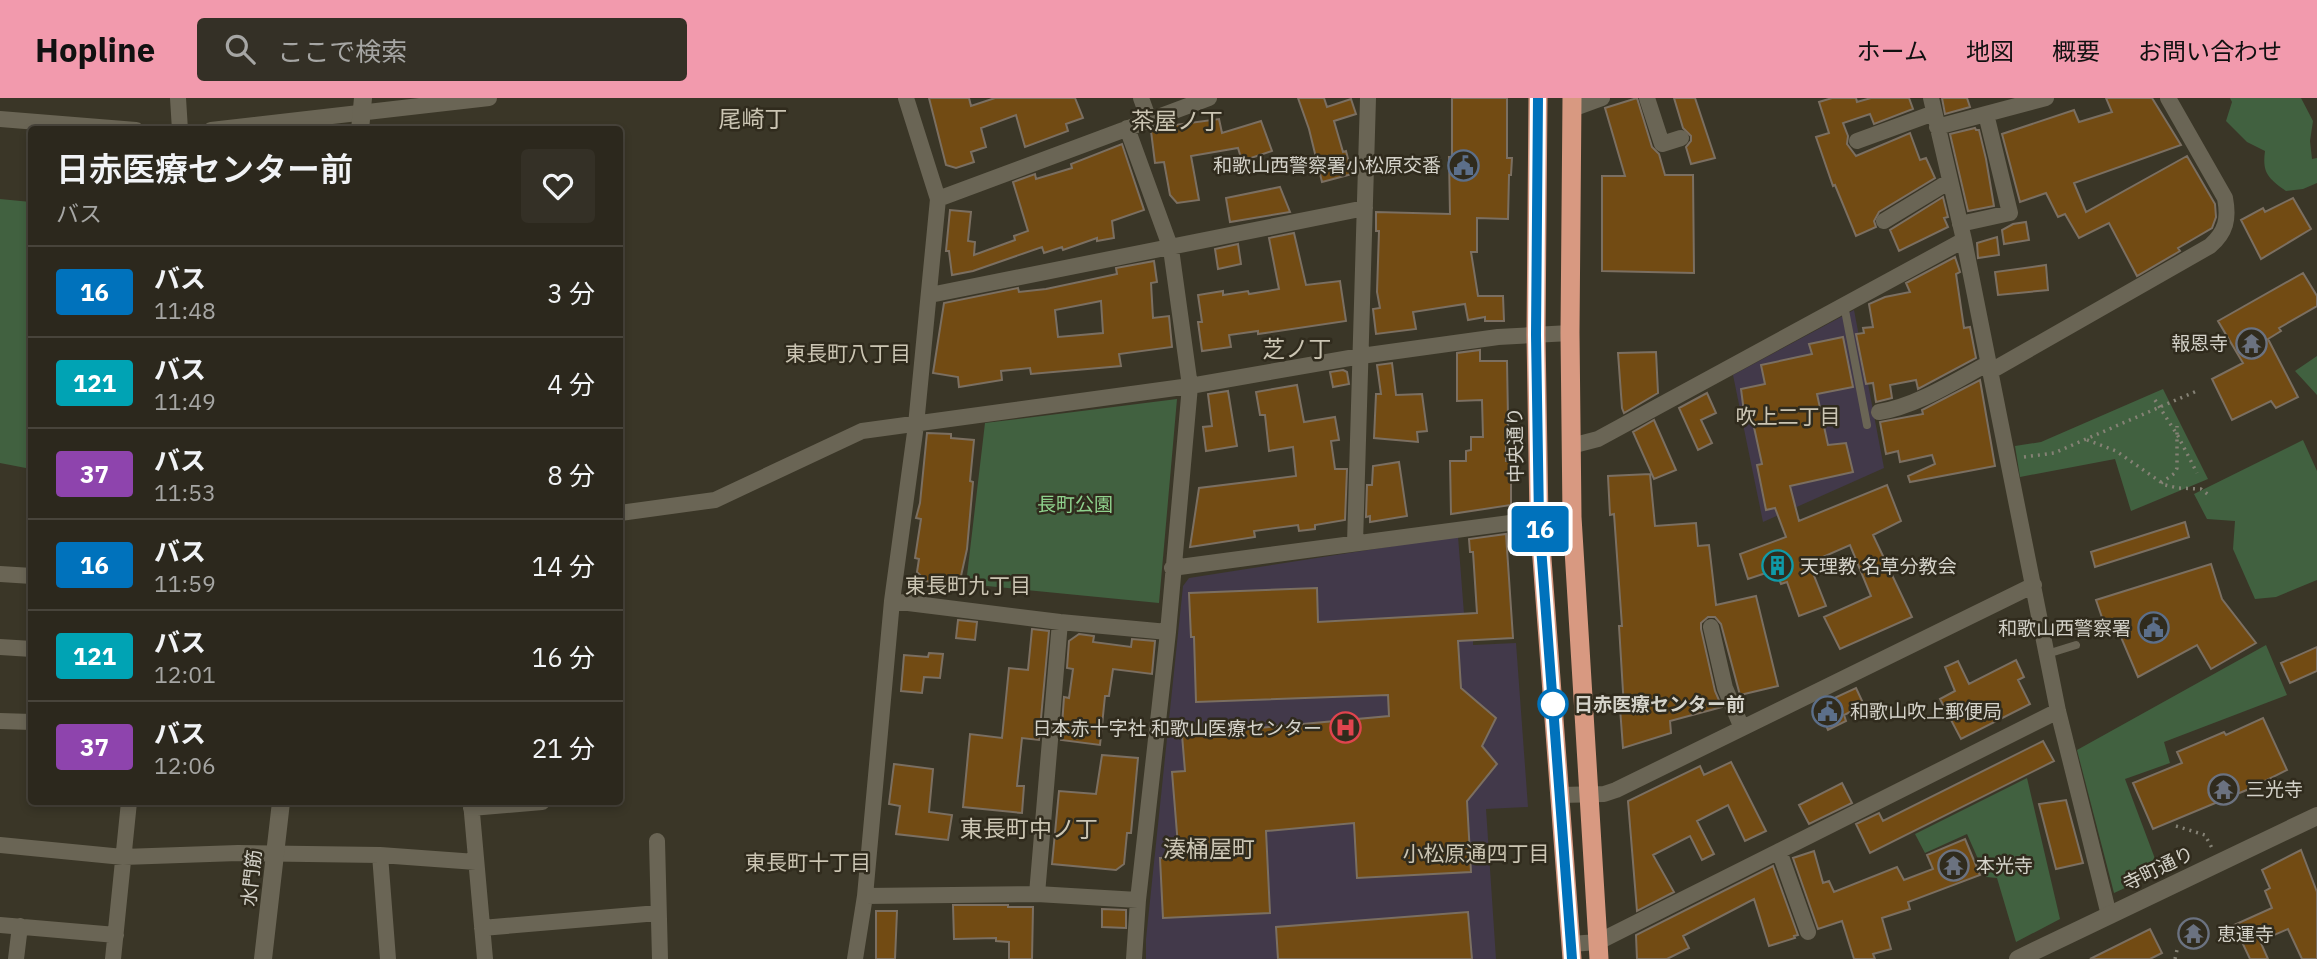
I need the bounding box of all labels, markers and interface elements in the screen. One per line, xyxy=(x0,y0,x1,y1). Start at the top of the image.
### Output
search box xyxy=(197,18,687,81)
text: Hopline xyxy=(35,28,155,71)
icon: search xyxy=(221,30,259,68)
text: ここで検索 xyxy=(277,34,407,68)
text: ホーム xyxy=(1857,35,1928,67)
text: 地図 xyxy=(1966,35,2014,67)
text: 概要 xyxy=(2052,35,2100,67)
text: お問い合わせ xyxy=(2138,35,2282,67)
district label: 尾崎丁 xyxy=(719,103,788,133)
district label: 茶屋ノ丁 xyxy=(1131,105,1223,135)
text: 日赤医療センター前 xyxy=(56,147,353,190)
public building icon: 和歌山西警察署小松原交番 xyxy=(1447,148,1481,182)
button: heart xyxy=(521,149,595,223)
place label: 和歌山西警察署小松原交番 xyxy=(1213,153,1441,177)
text: バス xyxy=(56,198,102,228)
text: バス xyxy=(154,261,206,295)
text: 16 xyxy=(80,276,109,308)
text: 3 分 xyxy=(547,276,595,310)
text: 11:48 xyxy=(154,295,216,325)
temple icon: 報恩寺 xyxy=(2234,326,2268,360)
place label: 報恩寺 xyxy=(2171,331,2228,355)
district label: 芝ノ丁 xyxy=(1263,333,1332,363)
district label: 東長町八丁目 xyxy=(785,339,911,367)
text: バス xyxy=(154,352,206,386)
text: 121 xyxy=(73,367,116,399)
text: 4 分 xyxy=(547,367,595,401)
text: 11:49 xyxy=(154,386,216,416)
district label: 吹上二丁目 xyxy=(1736,402,1841,430)
street label: 中央通り xyxy=(1502,407,1528,483)
text: バス xyxy=(154,443,206,477)
text: 37 xyxy=(80,458,109,490)
text: 8 分 xyxy=(547,458,595,492)
text: 11:53 xyxy=(154,477,216,507)
park label: 長町公園 xyxy=(1037,492,1113,516)
line badge: 16 xyxy=(1508,506,1572,552)
text: 16 xyxy=(1526,513,1554,545)
text: バス xyxy=(154,534,206,568)
text: 16 xyxy=(80,549,109,581)
text: 14 分 xyxy=(532,549,595,583)
building icon: 天理教 名草分教会 xyxy=(1760,549,1794,583)
place label: 天理教 名草分教会 xyxy=(1800,554,1957,578)
text: 11:59 xyxy=(154,568,216,598)
district label: 東長町九丁目 xyxy=(905,571,1031,599)
public building icon: 和歌山西警察署 xyxy=(2137,611,2171,645)
place label: 和歌山西警察署 xyxy=(1998,616,2131,640)
text: バス xyxy=(154,625,206,659)
text: 121 xyxy=(73,640,116,672)
text: 16 分 xyxy=(532,640,595,674)
text: 12:01 xyxy=(154,659,216,689)
marker: 日赤医療センター前 xyxy=(1538,689,1568,719)
place label: 日赤医療センター前 xyxy=(1574,692,1745,716)
public building icon: 和歌山吹上郵便局 xyxy=(1810,694,1844,728)
place label: 和歌山吹上郵便局 xyxy=(1850,699,2002,723)
hospital icon: 日本赤十字社 和歌山医療センター xyxy=(1328,711,1362,745)
text: バス xyxy=(154,716,206,750)
place label: 日本赤十字社 和歌山医療センター xyxy=(1033,716,1322,740)
text: 37 xyxy=(80,731,109,763)
text: 21 分 xyxy=(532,731,595,765)
text: 12:06 xyxy=(154,750,216,780)
temple icon: 三光寺 xyxy=(2206,772,2240,806)
place label: 三光寺 xyxy=(2246,777,2303,801)
district label: 東長町中ノ丁 xyxy=(960,813,1098,843)
district label: 湊桶屋町 xyxy=(1163,833,1255,863)
district label: 小松原通四丁目 xyxy=(1403,839,1550,867)
street label: 寺町通り xyxy=(2119,841,2197,895)
street label: 水門筋 xyxy=(236,848,266,908)
district label: 東長町十丁目 xyxy=(745,848,871,876)
temple icon: 本光寺 xyxy=(1936,848,1970,882)
place label: 本光寺 xyxy=(1976,853,2033,877)
temple icon: 恵運寺 xyxy=(2177,917,2211,951)
place label: 恵運寺 xyxy=(2217,922,2274,946)

